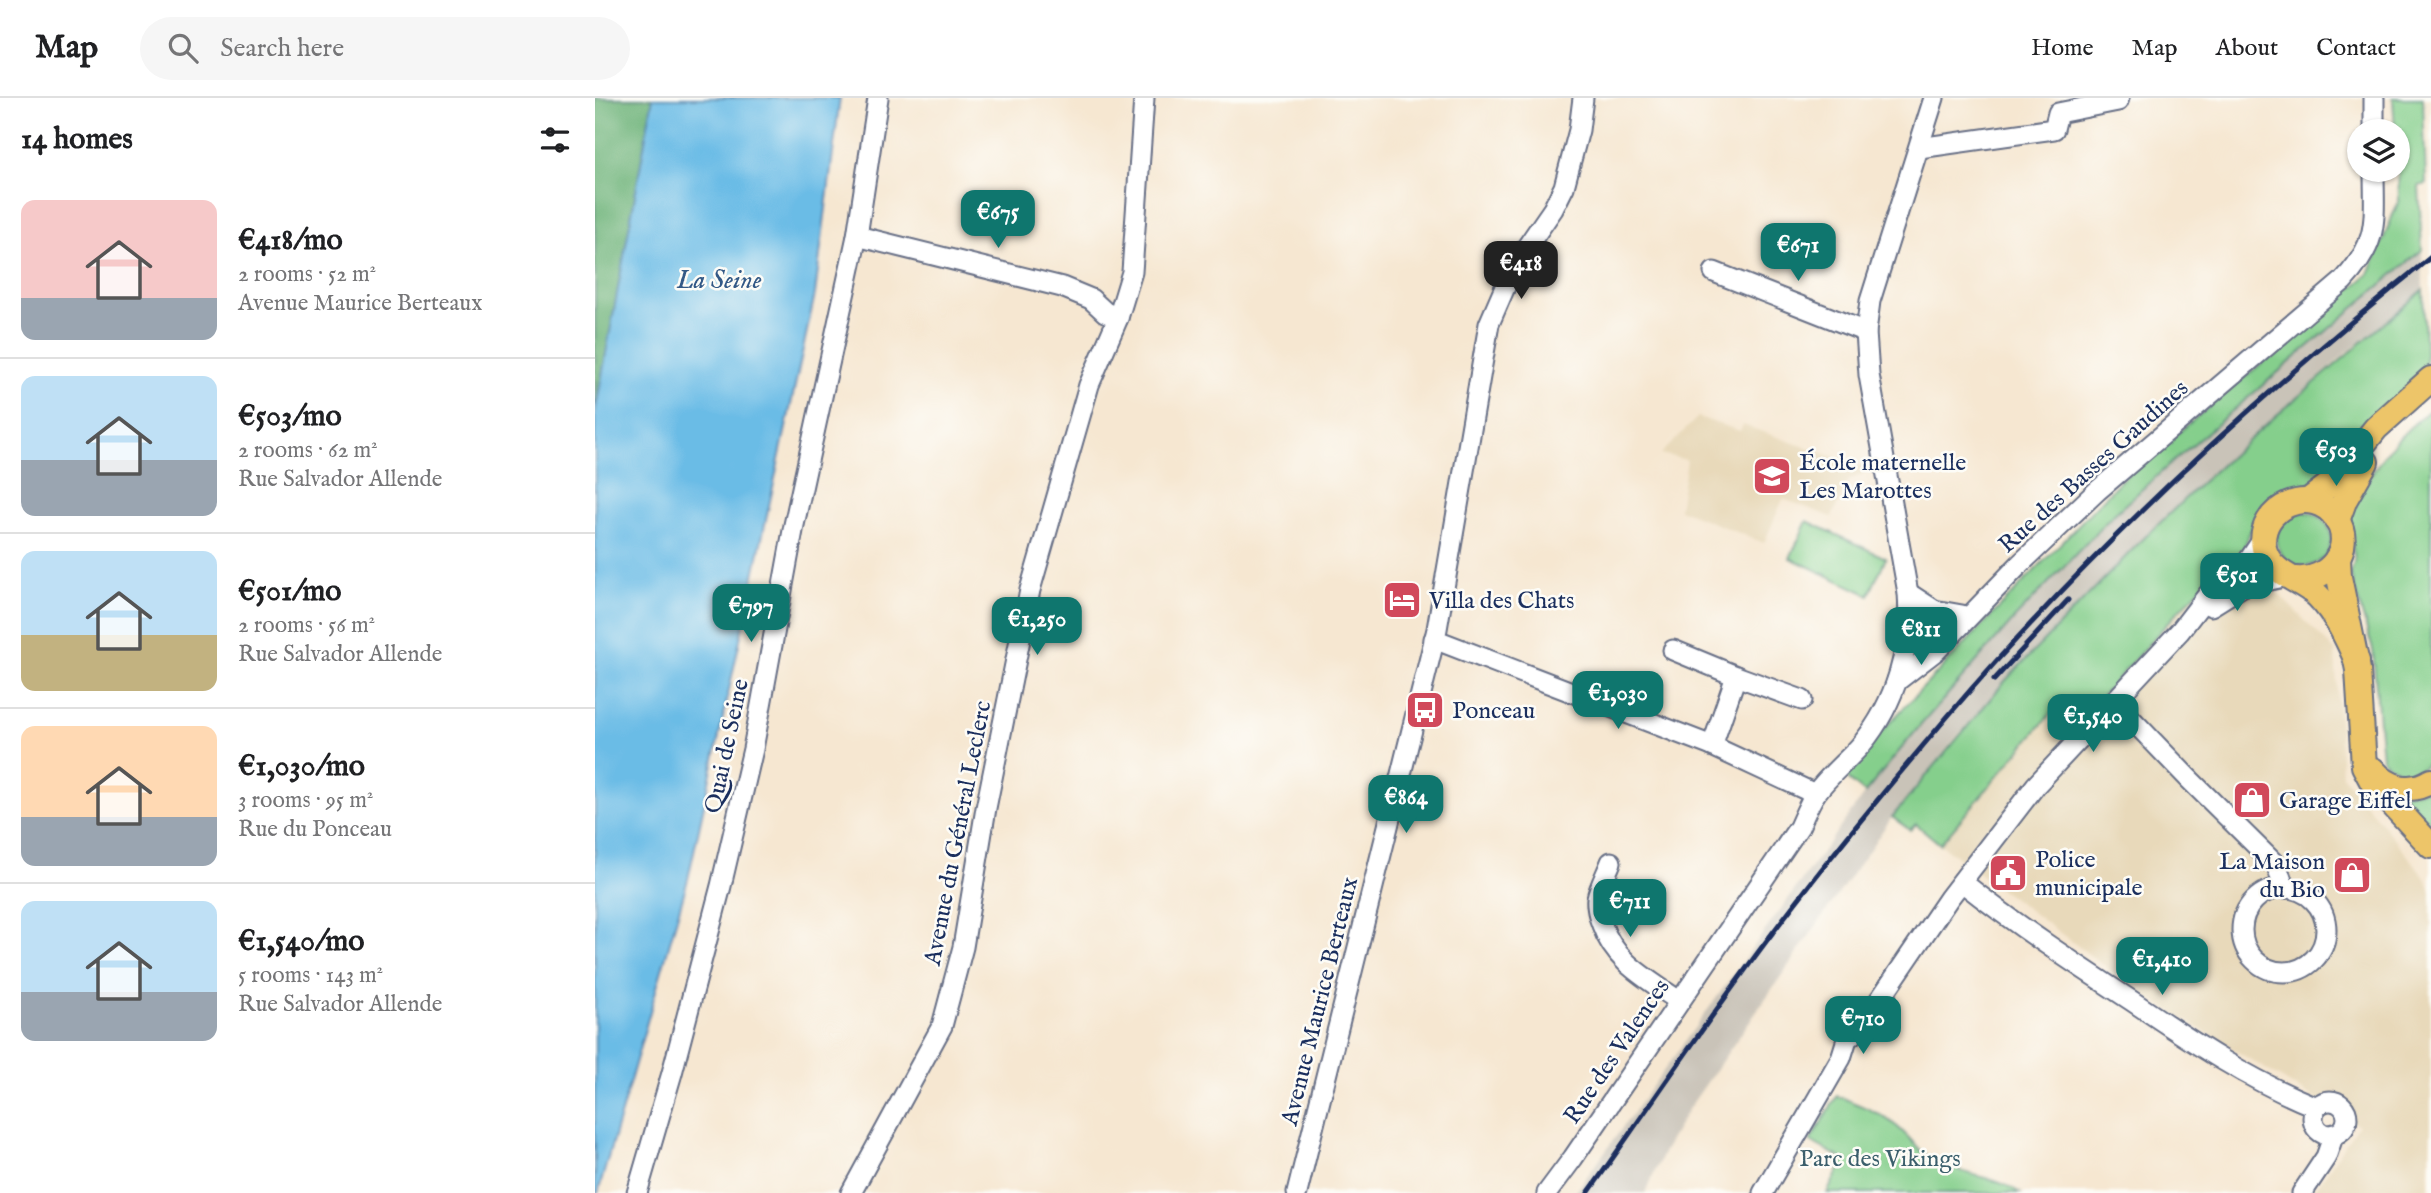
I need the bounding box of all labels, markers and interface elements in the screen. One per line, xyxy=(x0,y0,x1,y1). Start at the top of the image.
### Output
search box xyxy=(140,17,630,80)
text: Map xyxy=(35,27,98,69)
icon: search xyxy=(164,29,202,67)
text: Search here xyxy=(220,32,344,65)
text: Home xyxy=(2031,33,2094,64)
text: Map xyxy=(2132,33,2178,64)
text: About xyxy=(2216,33,2278,64)
text: Contact xyxy=(2316,33,2396,64)
map controls xyxy=(2347,119,2410,182)
button: layers xyxy=(2347,119,2410,182)
text: 14 homes xyxy=(21,121,133,159)
icon: filters xyxy=(536,121,574,159)
pin: €675 xyxy=(957,190,1039,250)
text: €675 xyxy=(977,198,1019,227)
text: €418/mo xyxy=(238,222,343,260)
pin: €671 xyxy=(1757,223,1839,283)
icon: home xyxy=(77,228,161,312)
text: €671 xyxy=(1777,231,1819,260)
pin: €418 xyxy=(1480,242,1562,301)
text: €418 xyxy=(1500,249,1542,278)
text: 2 rooms · 52 m² xyxy=(238,260,376,289)
water label: La Seine xyxy=(676,264,762,297)
text: Avenue Maurice Berteaux xyxy=(238,289,483,318)
street label: Rue des Basses Gaudines xyxy=(1992,373,2196,561)
text: €503/mo xyxy=(238,398,342,436)
icon: home xyxy=(77,404,161,488)
pin: €503 xyxy=(2295,428,2377,488)
text: 2 rooms · 62 m² xyxy=(238,436,378,465)
text: €503 xyxy=(2315,436,2357,465)
place label: École maternelle Les Marottes xyxy=(1799,448,1966,507)
school or university icon: École maternelle Les Marottes xyxy=(1751,455,1793,497)
text: Rue Salvador Allende xyxy=(238,465,442,494)
pin: €501 xyxy=(2196,554,2278,613)
text: €501 xyxy=(2216,561,2258,590)
text: €501/mo xyxy=(238,573,342,611)
icon: home xyxy=(77,579,161,663)
hotel icon: Villa des Chats xyxy=(1381,579,1423,621)
pin: €797 xyxy=(710,584,792,644)
place label: Villa des Chats xyxy=(1428,586,1574,617)
text: €797 xyxy=(728,592,774,621)
pin: €1,250 xyxy=(980,598,1094,657)
text: €1,250 xyxy=(1008,605,1066,634)
pin: €811 xyxy=(1880,608,1962,667)
text: 2 rooms · 56 m² xyxy=(238,611,375,640)
text: €811 xyxy=(1901,615,1941,644)
text: Rue Salvador Allende xyxy=(238,640,442,669)
pin: €1,030 xyxy=(1561,672,1675,731)
street label: Quai de Seine xyxy=(698,676,757,816)
text: €1,030 xyxy=(1588,679,1648,708)
bus stop icon: Ponceau xyxy=(1404,689,1446,731)
pin: €1,540 xyxy=(2036,694,2150,754)
place label: Ponceau xyxy=(1452,696,1535,727)
street label: Avenue du Général Leclerc xyxy=(917,698,999,969)
text: €1,540 xyxy=(2064,702,2122,731)
text: €1,030/mo xyxy=(238,748,365,786)
icon: home xyxy=(77,754,161,838)
pin: €864 xyxy=(1365,776,1447,835)
shop icon: Garage Eiffel xyxy=(2231,779,2273,821)
text: €864 xyxy=(1384,783,1428,812)
text: 3 rooms · 95 m² xyxy=(238,786,373,815)
place label: Garage Eiffel xyxy=(2279,786,2412,817)
text: Rue du Ponceau xyxy=(238,815,392,844)
place label: Police municipale xyxy=(2035,845,2142,904)
place label: La Maison du Bio xyxy=(2219,847,2325,906)
public building icon: Police municipale xyxy=(1987,852,2029,894)
shop icon: La Maison du Bio xyxy=(2331,854,2373,896)
street label: Avenue Maurice Berteaux xyxy=(1274,874,1366,1130)
pin: €711 xyxy=(1589,880,1671,939)
text: €711 xyxy=(1609,887,1651,916)
text: €1,540/mo xyxy=(238,923,364,961)
icon: home xyxy=(77,929,161,1013)
pin: €1,410 xyxy=(2105,937,2219,997)
text: €1,410 xyxy=(2132,945,2192,974)
text: 5 rooms · 143 m² xyxy=(238,961,383,990)
street label: Rue des Valences xyxy=(1557,973,1677,1131)
text: Rue Salvador Allende xyxy=(238,990,442,1019)
pin: €710 xyxy=(1822,996,1904,1056)
text: €710 xyxy=(1841,1004,1885,1033)
park label: Parc des Vikings xyxy=(1799,1144,1961,1175)

